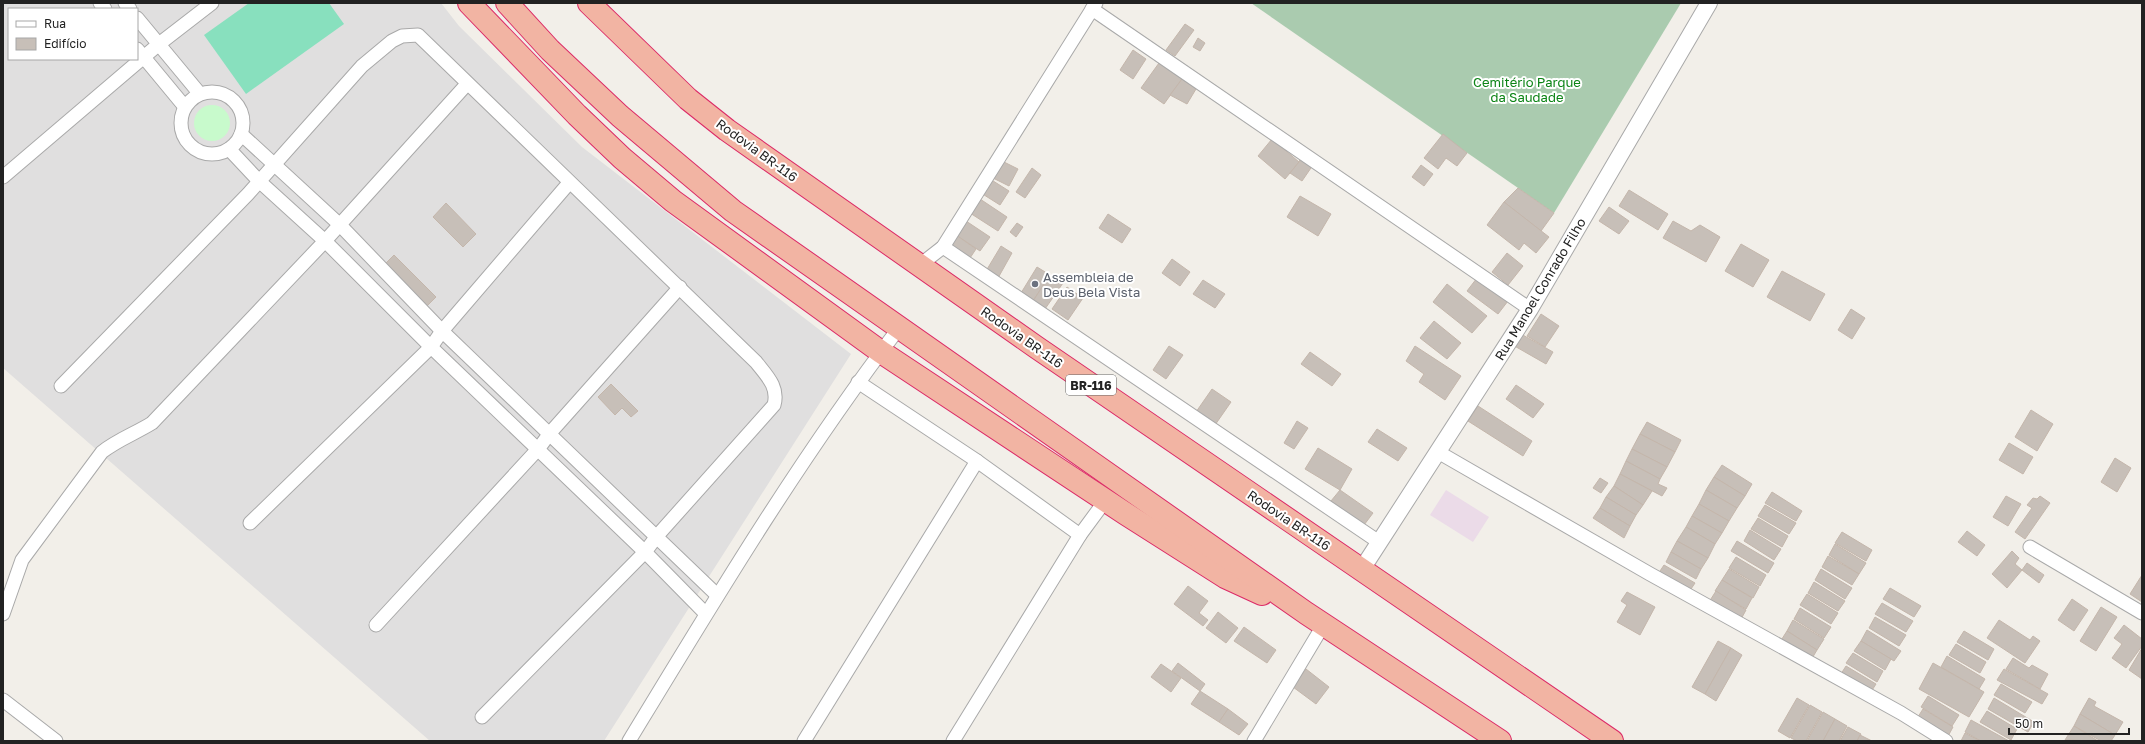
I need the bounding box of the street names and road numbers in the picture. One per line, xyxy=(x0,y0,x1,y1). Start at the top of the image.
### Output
street label: Rodovia BR-116 xyxy=(713,115,801,185)
street label: Rua Manoel Conrado Filho xyxy=(1491,215,1589,363)
street label: Rodovia BR-116 xyxy=(978,303,1066,371)
road number: BR-116 xyxy=(1066,375,1116,395)
street label: Rodovia BR-116 xyxy=(1245,486,1334,554)

